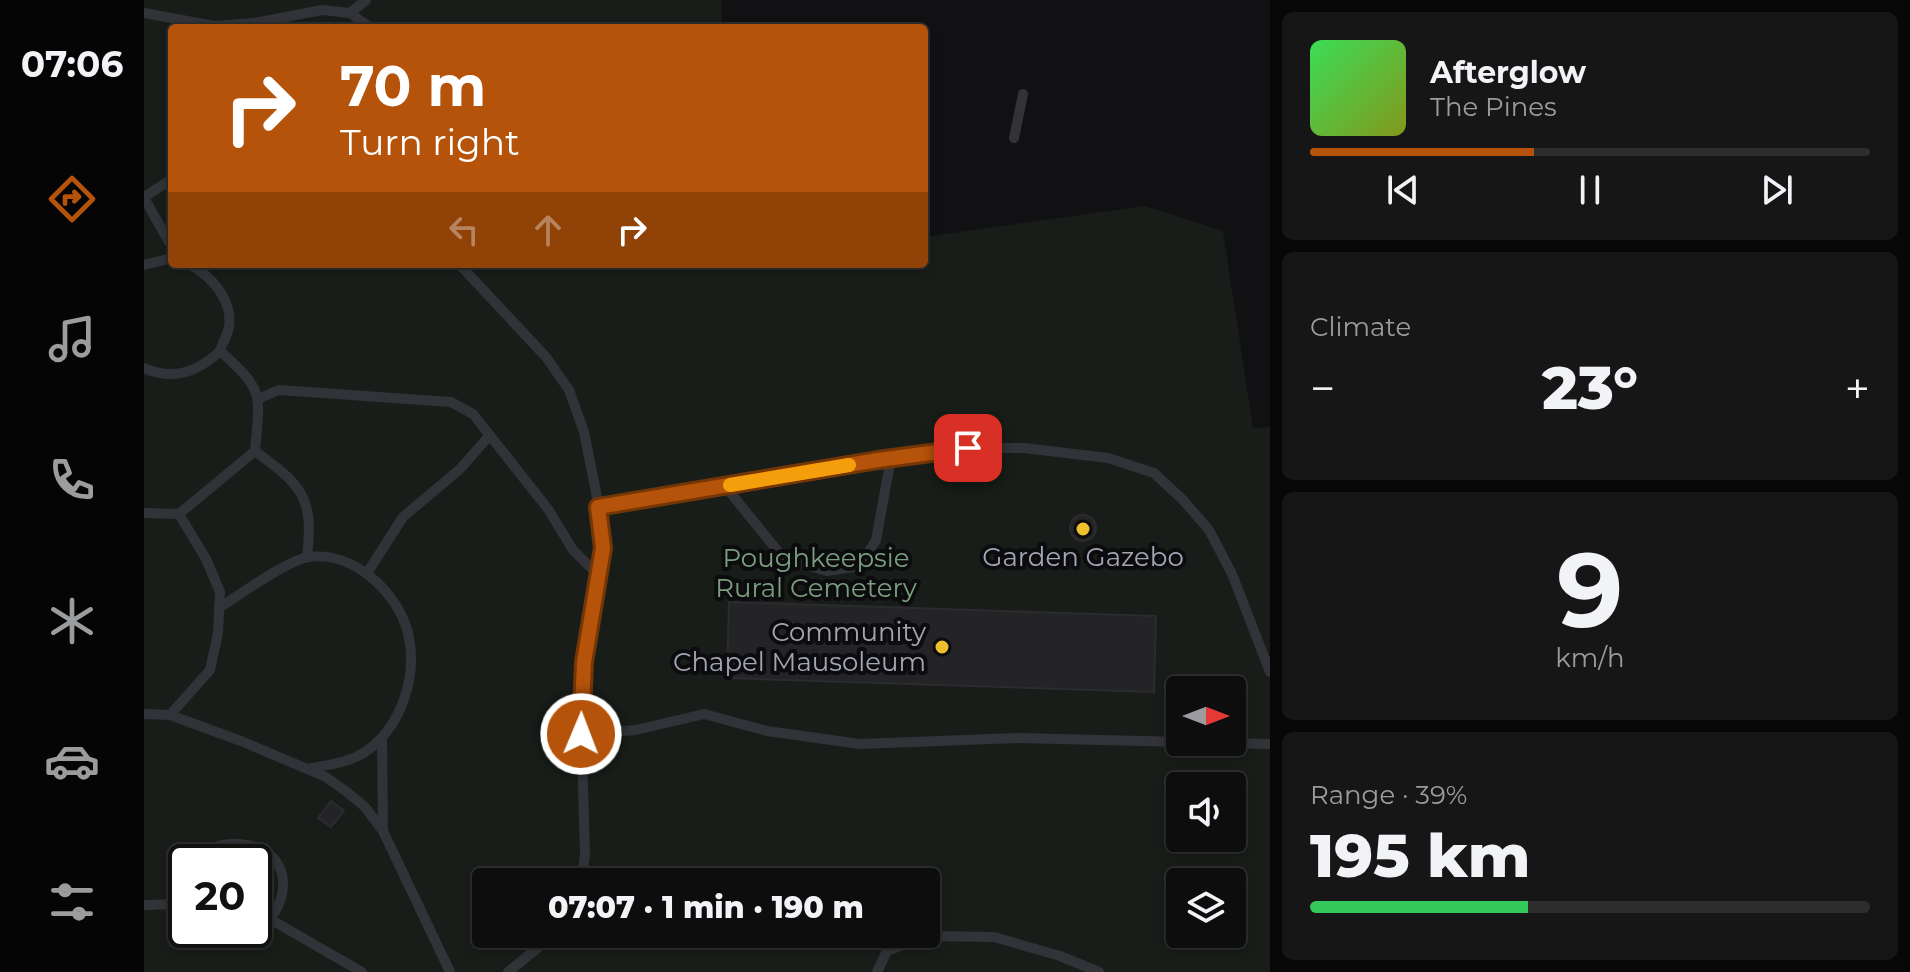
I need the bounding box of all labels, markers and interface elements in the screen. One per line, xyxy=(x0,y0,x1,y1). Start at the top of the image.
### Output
text: 07:06 xyxy=(21,42,123,86)
text: 70 m xyxy=(340,52,486,120)
text: Afterglow xyxy=(1430,54,1586,91)
icon: right xyxy=(208,56,312,160)
text: The Pines xyxy=(1430,91,1557,123)
text: Turn right xyxy=(340,120,520,164)
icon: previous xyxy=(1381,168,1425,212)
icon: pause xyxy=(1568,168,1612,212)
icon: next xyxy=(1755,168,1799,212)
icon: directions xyxy=(44,171,100,227)
icon: left xyxy=(442,208,486,252)
icon: ahead xyxy=(526,208,570,252)
icon: right xyxy=(610,208,654,252)
icon: music xyxy=(44,311,100,367)
text: Climate xyxy=(1310,311,1411,343)
text: 23° xyxy=(1542,351,1638,424)
text: − xyxy=(1310,361,1335,415)
text: + xyxy=(1845,361,1870,415)
pin xyxy=(934,414,1002,482)
icon: arrive xyxy=(946,426,990,470)
icon: phone xyxy=(44,452,100,508)
marker: Garden Gazebo xyxy=(1074,520,1092,538)
text: 9 xyxy=(1557,526,1623,653)
place label: Garden Gazebo xyxy=(982,541,1184,573)
park label: Poughkeepsie Rural Cemetery xyxy=(715,542,918,604)
icon: climate xyxy=(44,593,100,649)
place label: Community Chapel Mausoleum xyxy=(673,616,927,678)
marker: Community Chapel Mausoleum xyxy=(933,638,951,656)
text: km/h xyxy=(1555,642,1625,674)
north arrow xyxy=(1166,676,1246,756)
map controls xyxy=(1166,676,1246,948)
position arrow xyxy=(539,692,623,776)
icon: car xyxy=(44,733,100,789)
button: sound xyxy=(1166,772,1246,852)
text: Range · 39% xyxy=(1310,779,1467,811)
text: 195 km xyxy=(1310,819,1530,892)
speed limit sign: 20 xyxy=(168,844,272,948)
button: layers xyxy=(1166,868,1246,948)
icon: filters xyxy=(44,874,100,930)
text: 07:07 · 1 min · 190 m xyxy=(548,889,864,926)

